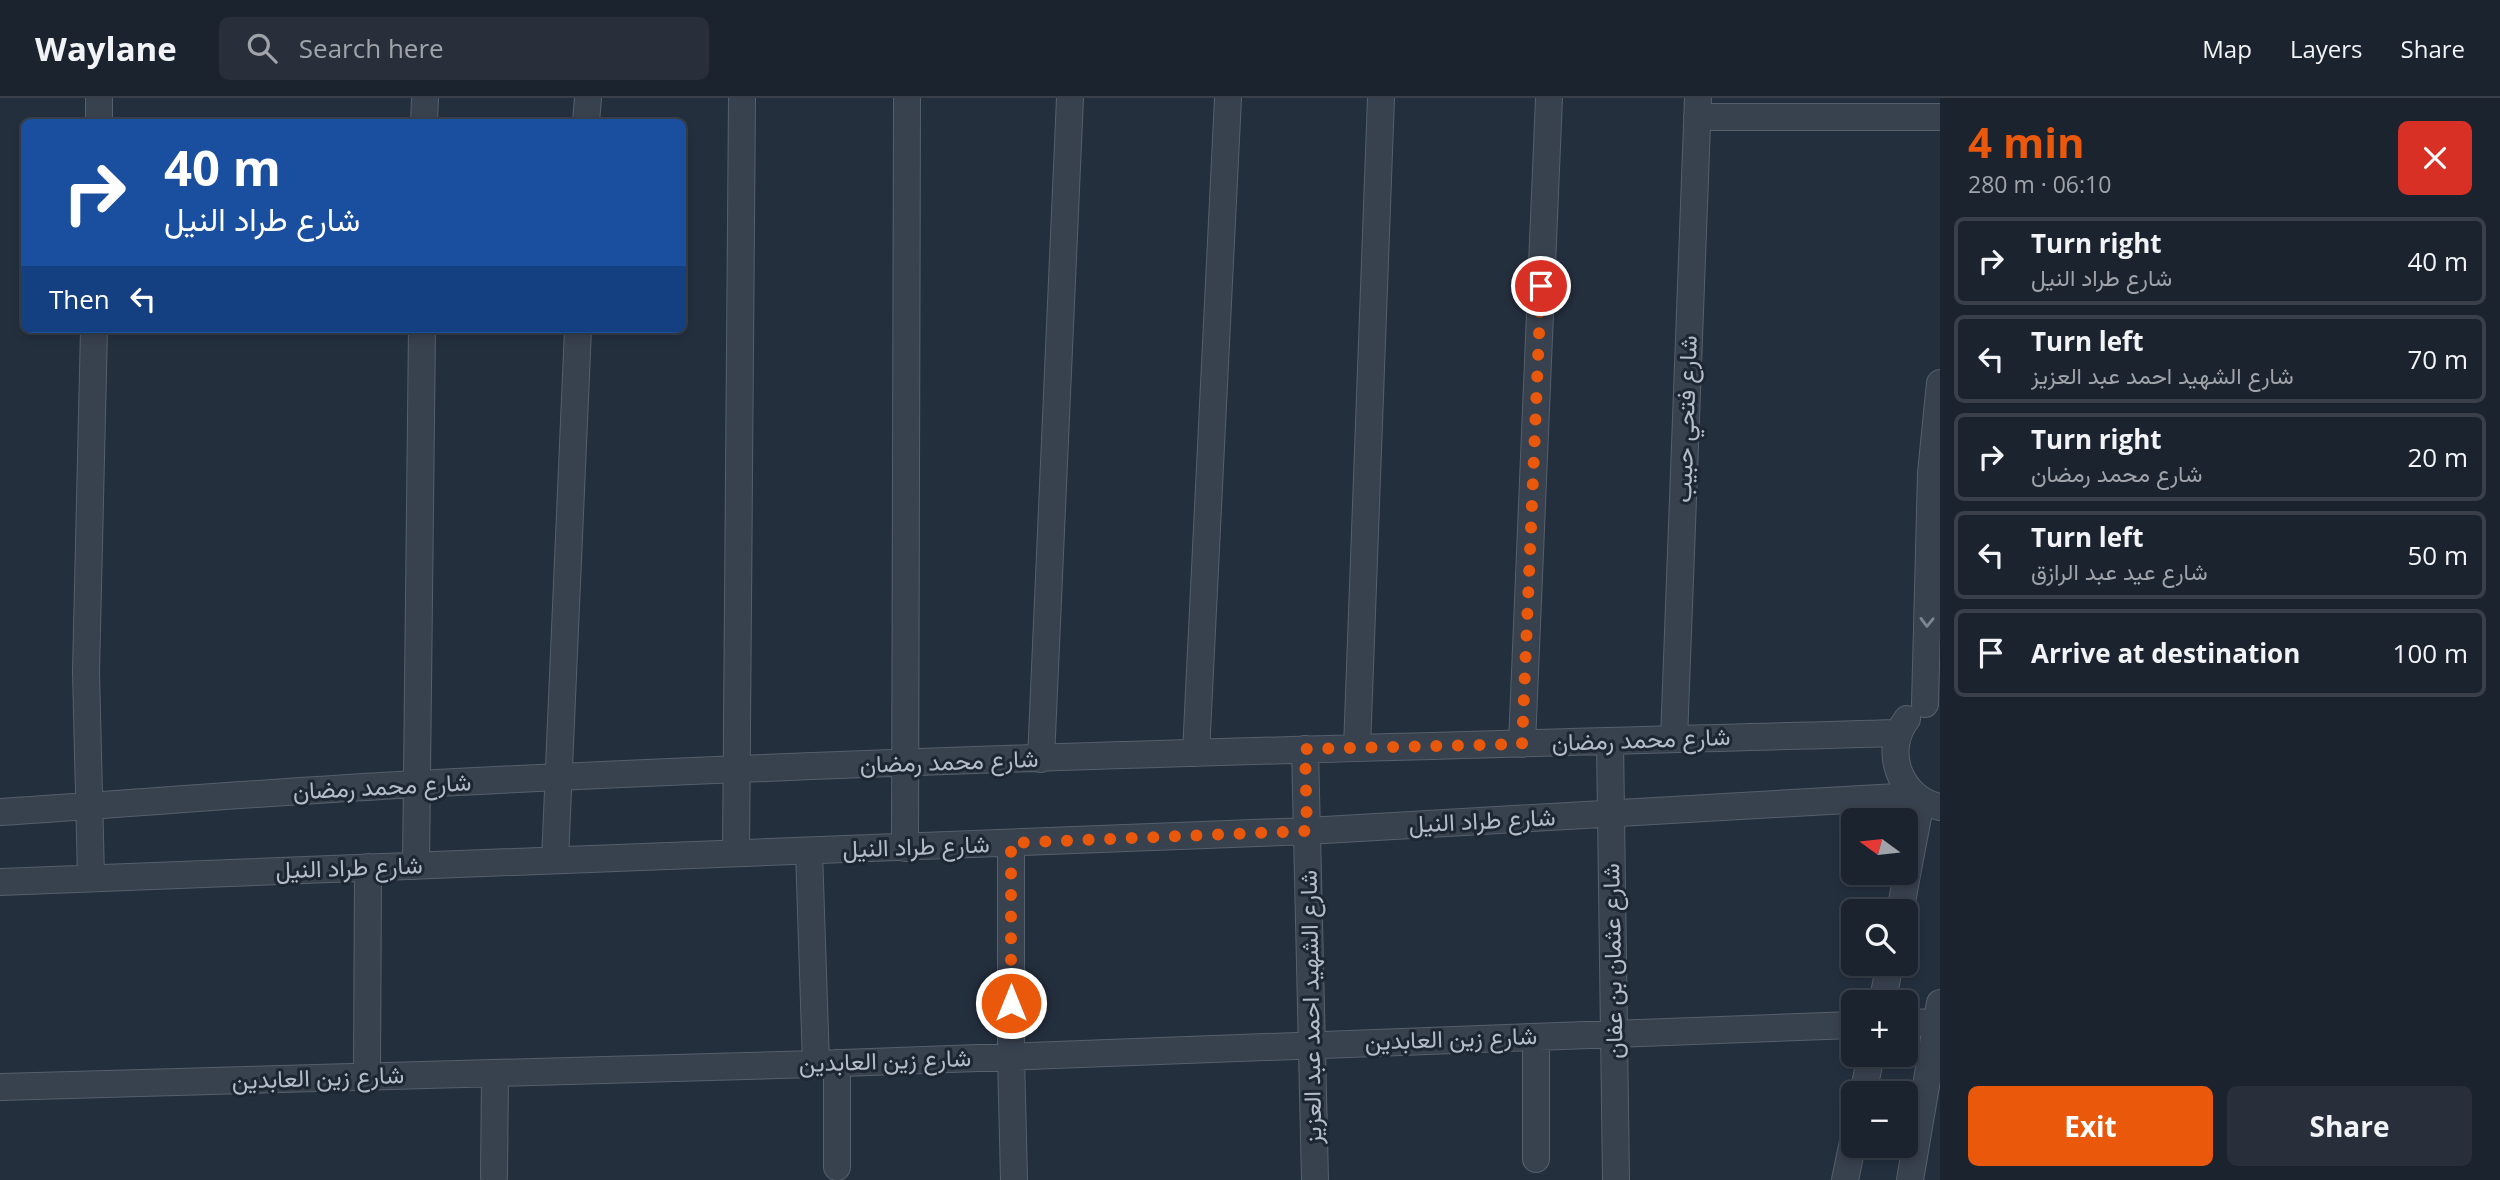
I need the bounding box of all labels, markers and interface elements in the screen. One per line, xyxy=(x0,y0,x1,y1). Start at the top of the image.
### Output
search box xyxy=(219,17,709,80)
text: Waylane xyxy=(35,26,177,71)
icon: search xyxy=(243,29,281,67)
text: Search here xyxy=(299,30,444,66)
text: Map xyxy=(2202,32,2252,65)
text: Layers xyxy=(2290,32,2363,65)
text: Share xyxy=(2401,32,2465,65)
text: 4 min xyxy=(1968,113,2085,170)
button: close xyxy=(2398,121,2472,195)
text: 40 m xyxy=(164,134,281,200)
icon: right xyxy=(49,147,140,238)
text: 280 m · 06:10 xyxy=(1968,168,2111,200)
text: شارع طراد النيل xyxy=(164,197,360,240)
text: Turn right xyxy=(2031,225,2162,261)
icon: right xyxy=(1972,242,2010,280)
text: 40 m xyxy=(2407,243,2468,279)
pin xyxy=(1511,256,1571,316)
text: شارع طراد النيل xyxy=(2031,261,2172,293)
icon: arrive xyxy=(1522,267,1560,305)
icon: left xyxy=(124,280,162,318)
text: Then xyxy=(49,281,110,317)
text: Turn left xyxy=(2031,323,2143,359)
street label: شارع فتحي حبيب xyxy=(1665,335,1708,503)
icon: left xyxy=(1972,340,2010,378)
text: 70 m xyxy=(2407,341,2468,377)
text: شارع الشهيد احمد عبد العزيز xyxy=(2031,359,2294,391)
text: Turn right xyxy=(2031,421,2162,457)
icon: right xyxy=(1972,438,2010,476)
text: 20 m xyxy=(2407,439,2468,475)
text: شارع محمد رمضان xyxy=(2031,457,2202,489)
text: Turn left xyxy=(2031,519,2143,555)
icon: left xyxy=(1972,536,2010,574)
text: 50 m xyxy=(2407,537,2468,573)
text: شارع عيد عبد الرازق xyxy=(2031,555,2208,587)
one-way arrow xyxy=(1919,617,1935,628)
icon: arrive xyxy=(1972,634,2010,672)
text: Arrive at destination xyxy=(2031,635,2300,671)
text: 100 m xyxy=(2393,635,2468,671)
street label: شارع محمد رمضان xyxy=(1551,719,1731,759)
street label: شارع محمد رمضان xyxy=(859,741,1039,781)
street label: شارع محمد رمضان xyxy=(292,764,472,808)
street label: شارع طراد النيل xyxy=(1408,799,1556,841)
north arrow xyxy=(1841,808,1918,886)
map controls xyxy=(1841,808,1918,1158)
street label: شارع طراد النيل xyxy=(842,826,990,866)
street label: شارع طراد النيل xyxy=(275,847,423,887)
street label: شارع عثمان بن عفان xyxy=(1593,863,1631,1059)
street label: شارع الشهيد احمد عبد العزيز xyxy=(1291,870,1329,1145)
button: search xyxy=(1841,899,1918,976)
position arrow xyxy=(974,966,1048,1040)
button: + xyxy=(1841,990,1918,1067)
street label: شارع زين العابدين xyxy=(1364,1018,1538,1058)
street label: شارع زين العابدين xyxy=(798,1040,972,1080)
street label: شارع زين العابدين xyxy=(231,1057,405,1097)
button: − xyxy=(1841,1081,1918,1158)
button: Exit xyxy=(1968,1086,2213,1166)
button: Share xyxy=(2227,1086,2472,1166)

